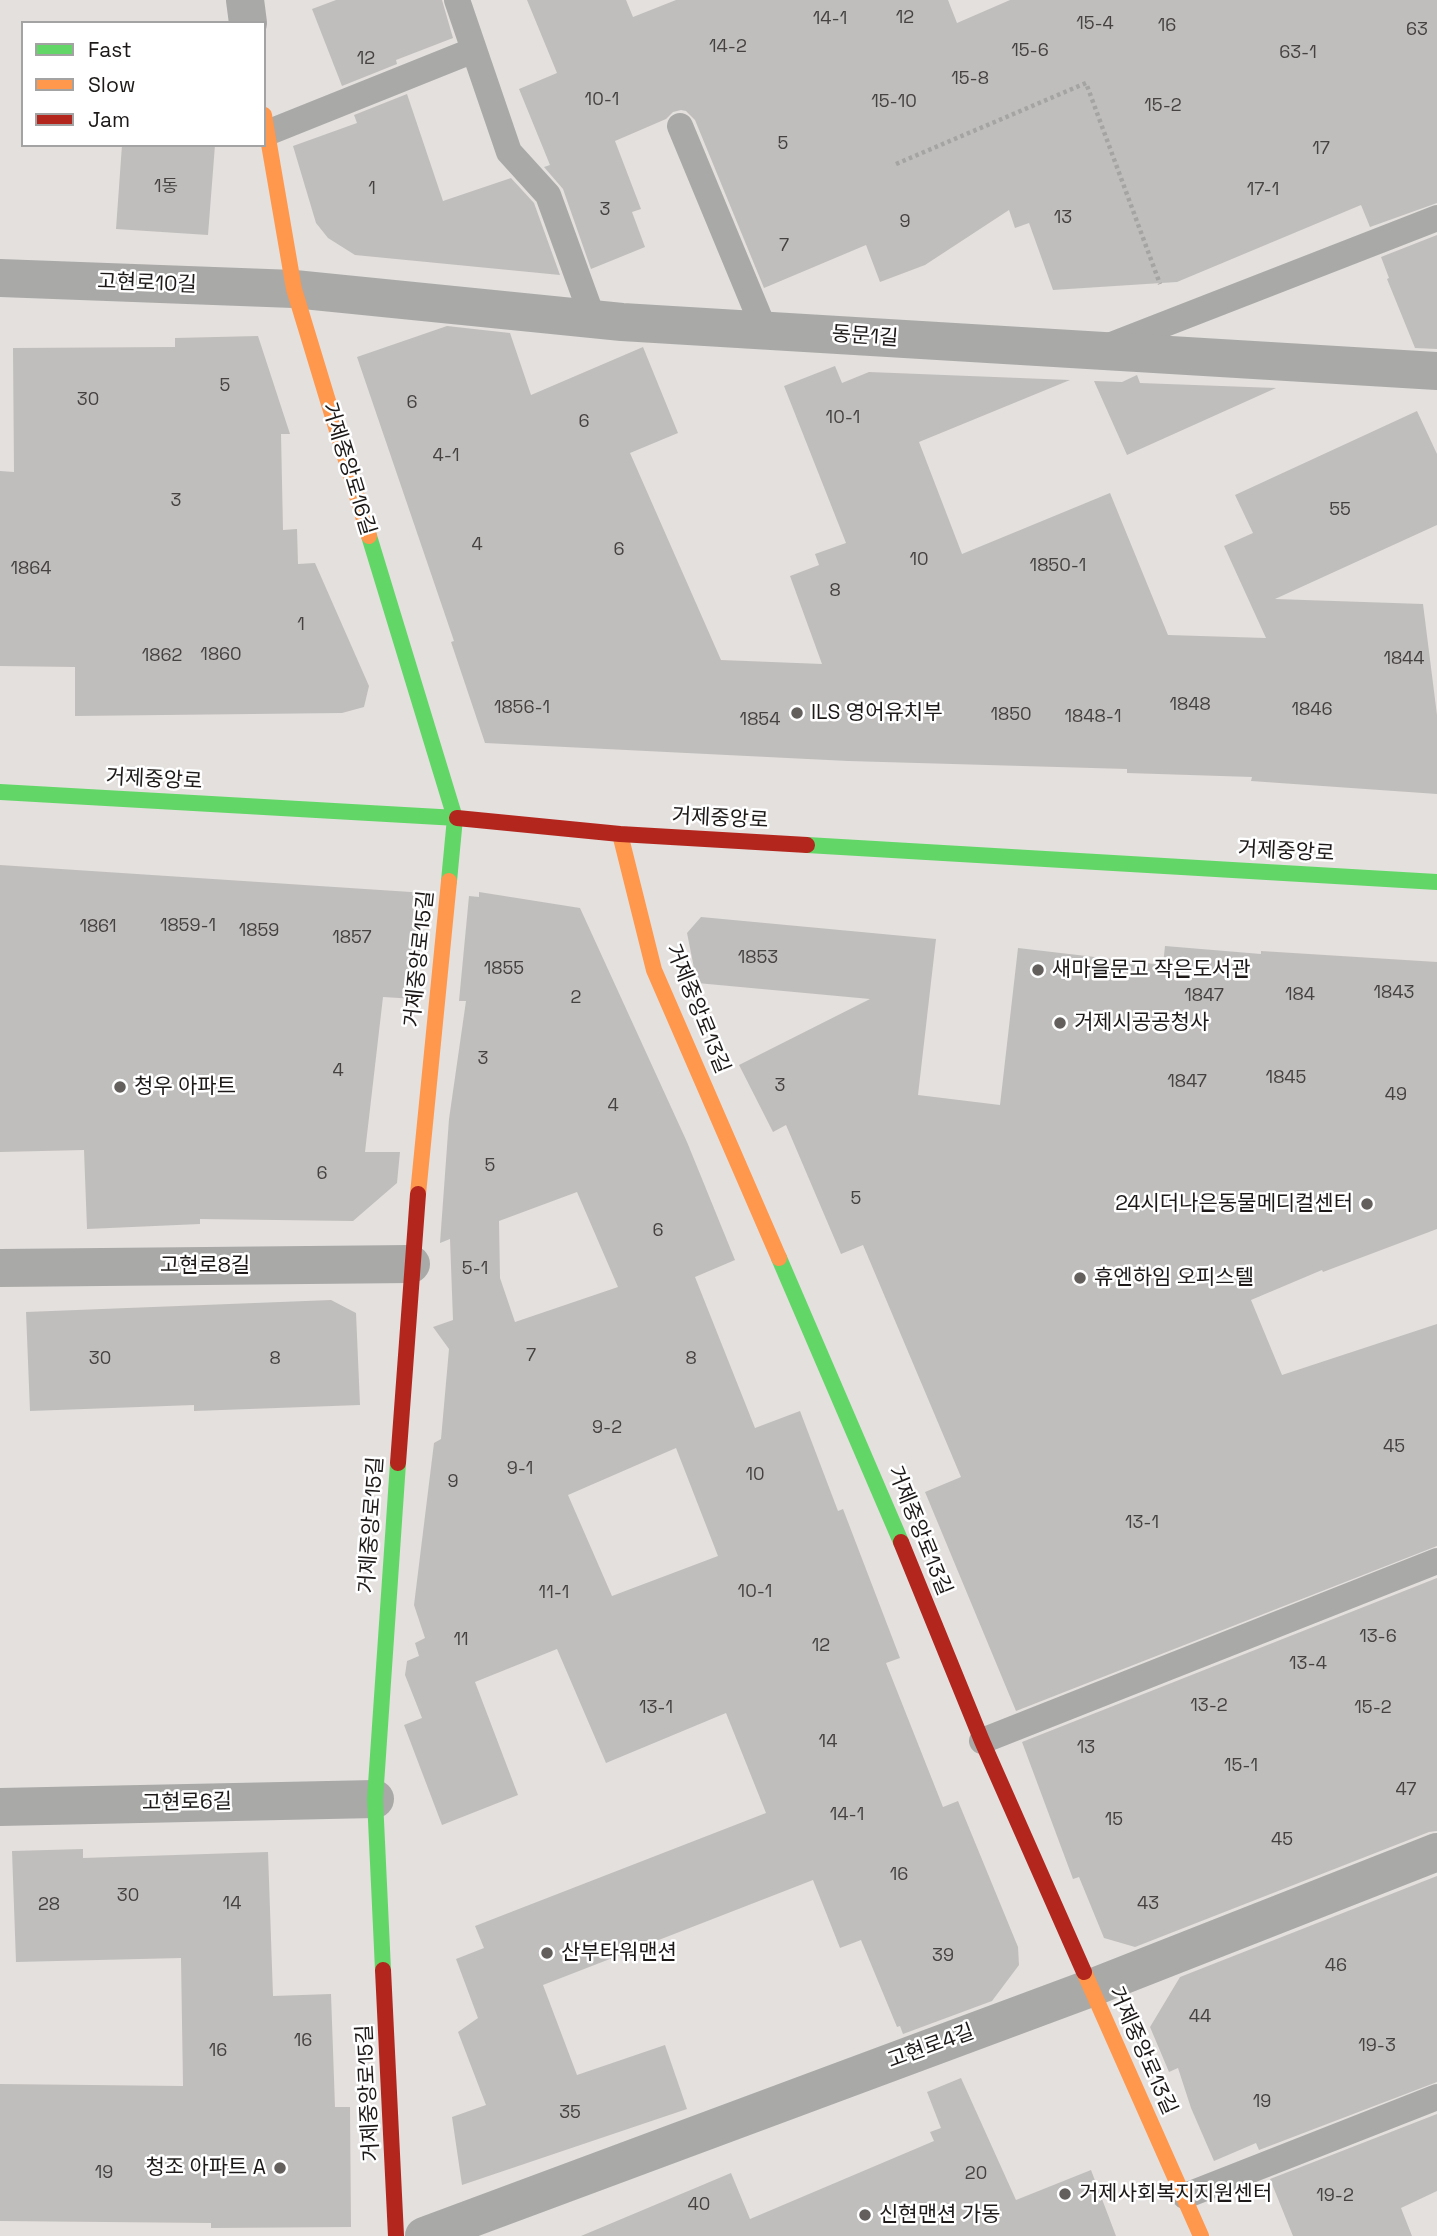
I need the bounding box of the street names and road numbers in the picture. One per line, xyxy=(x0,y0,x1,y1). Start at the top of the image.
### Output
street label: 고현로10길 xyxy=(97,270,197,298)
street label: 동문1길 xyxy=(831,322,899,352)
street label: 거제중앙로16길 xyxy=(316,400,380,538)
street label: 거제중앙로 xyxy=(105,765,203,795)
street label: 거제중앙로 xyxy=(671,804,769,834)
street label: 거제중앙로 xyxy=(1237,837,1335,867)
street label: 거제중앙로15길 xyxy=(400,889,440,1029)
street label: 거제중앙로13길 xyxy=(660,941,734,1077)
street label: 고현로8길 xyxy=(160,1253,250,1279)
street label: 거제중앙로15길 xyxy=(355,1456,389,1594)
street label: 거제중앙로13길 xyxy=(882,1463,956,1599)
street label: 고현로6길 xyxy=(142,1790,232,1816)
street label: 거제중앙로13길 xyxy=(1103,1983,1181,2119)
street label: 고현로4길 xyxy=(884,2020,978,2074)
street label: 거제중앙로15길 xyxy=(353,2024,385,2162)

